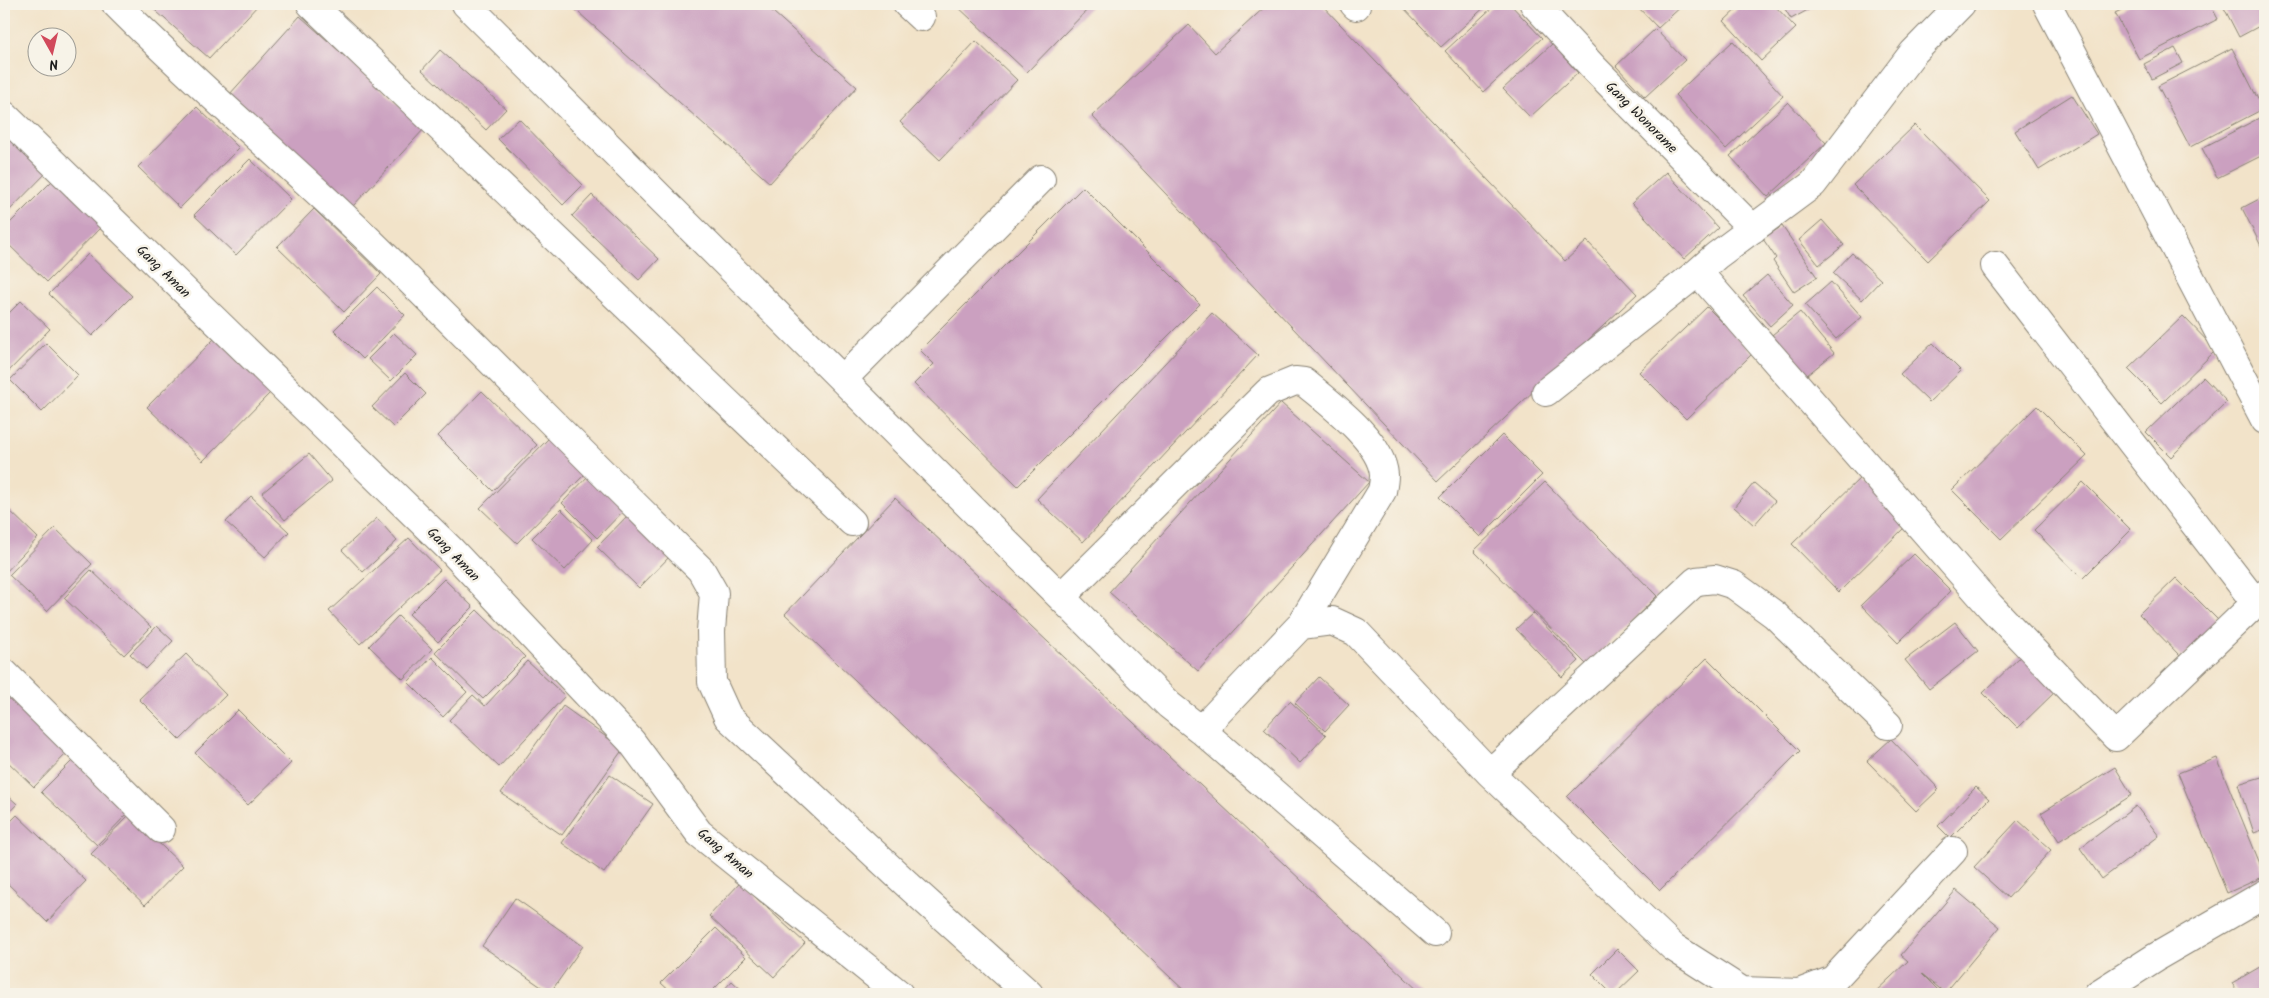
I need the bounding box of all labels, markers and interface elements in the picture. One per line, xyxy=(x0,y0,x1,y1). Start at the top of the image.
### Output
north arrow xyxy=(28,28,78,78)
text: N xyxy=(48,52,60,75)
street label: Gang Wonorame xyxy=(1600,76,1683,159)
street label: Gang Aman xyxy=(131,240,196,303)
street label: Gang Aman xyxy=(422,522,485,587)
street label: Gang Aman xyxy=(692,823,758,885)

